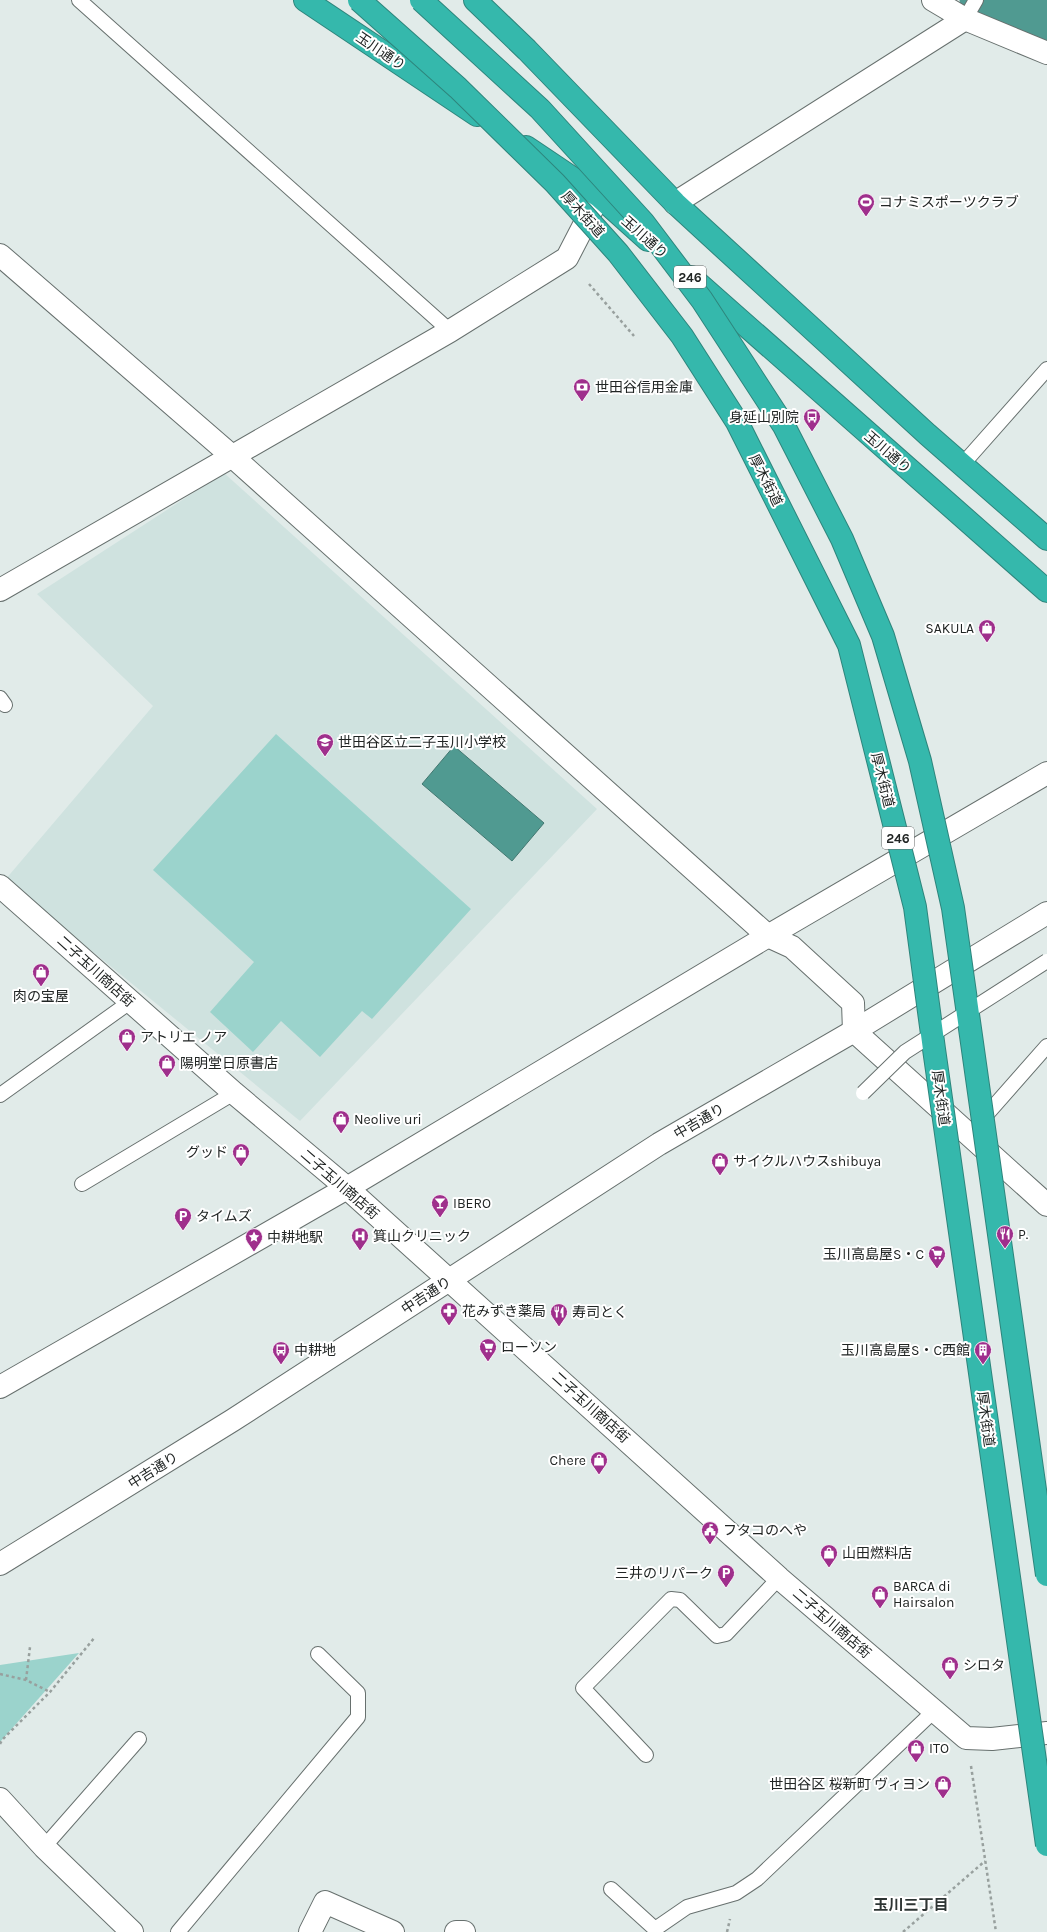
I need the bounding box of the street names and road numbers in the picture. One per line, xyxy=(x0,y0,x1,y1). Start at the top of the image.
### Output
street label: 玉川通り xyxy=(353,29,409,74)
street label: 厚木街道 xyxy=(558,188,608,241)
street label: 玉川通り xyxy=(618,212,671,262)
road number: 246 xyxy=(674,266,706,288)
street label: 玉川通り xyxy=(861,428,914,477)
street label: 厚木街道 xyxy=(745,451,786,509)
street label: 厚木街道 xyxy=(867,751,898,809)
road number: 246 xyxy=(882,827,914,849)
street label: 二子玉川商店街 xyxy=(54,932,138,1010)
street label: 厚木街道 xyxy=(928,1069,953,1127)
street label: 中吉通り xyxy=(671,1100,728,1143)
street label: 二子玉川商店街 xyxy=(297,1146,382,1223)
street label: 中吉通り xyxy=(398,1273,454,1318)
street label: 二子玉川商店街 xyxy=(549,1368,633,1446)
street label: 厚木街道 xyxy=(973,1390,998,1448)
street label: 中吉通り xyxy=(125,1448,182,1492)
street label: 二子玉川商店街 xyxy=(789,1585,874,1662)

